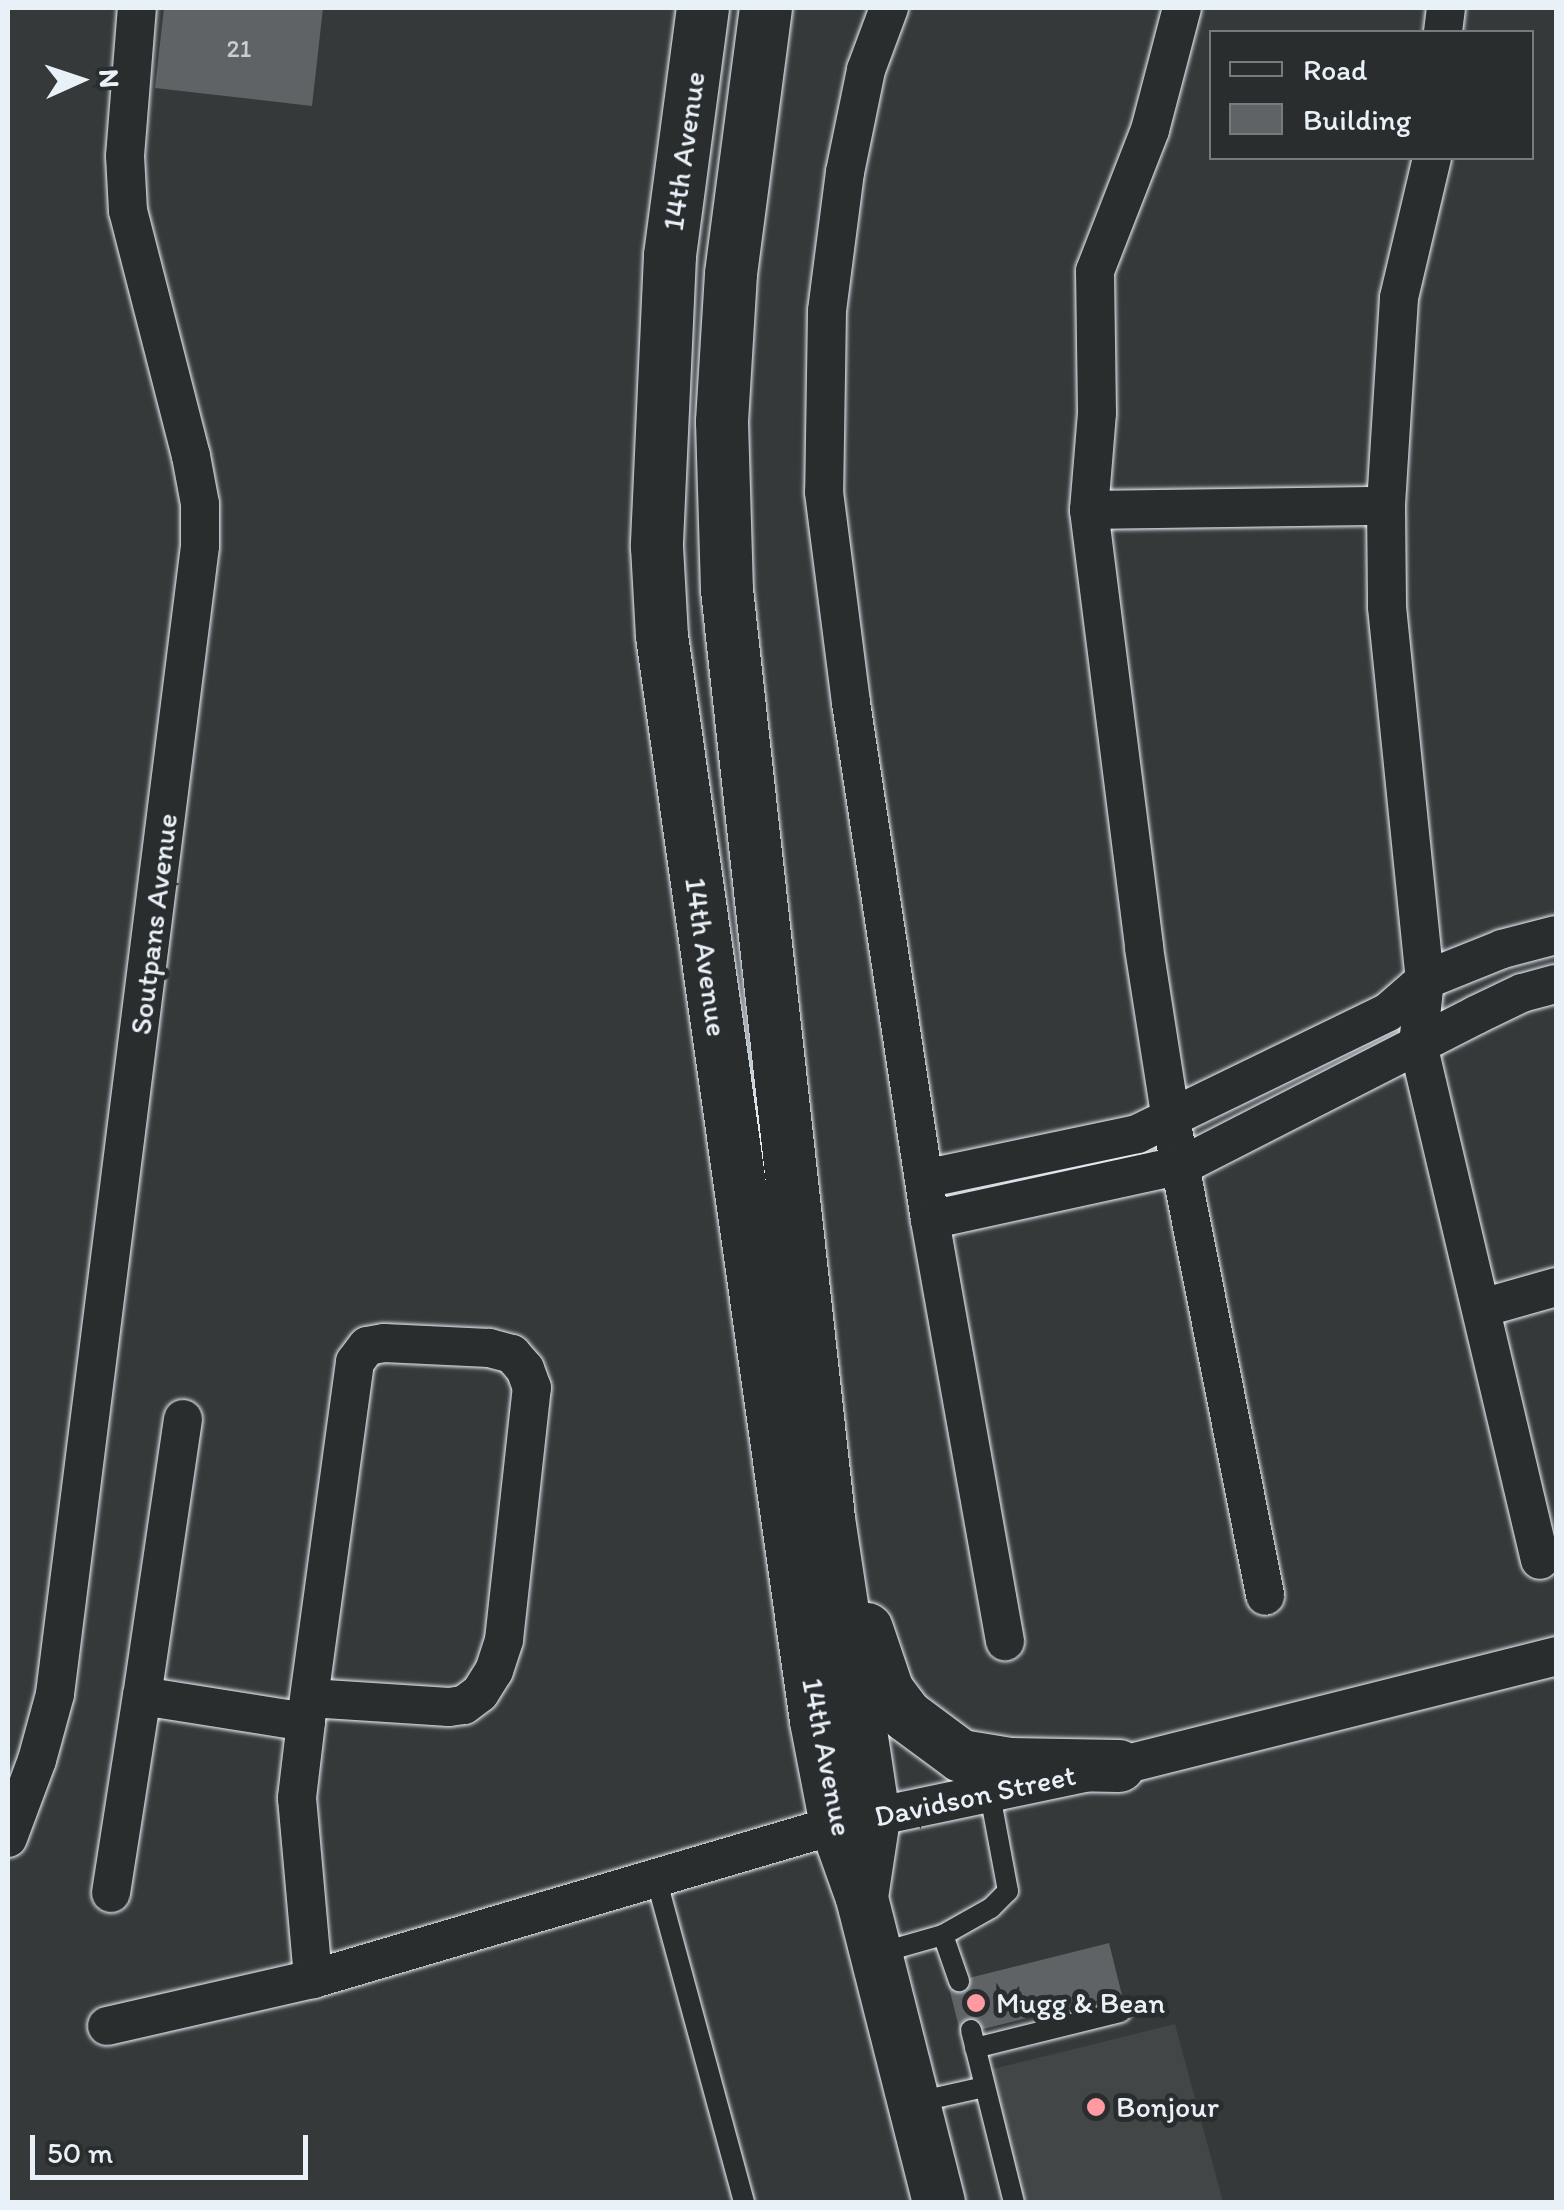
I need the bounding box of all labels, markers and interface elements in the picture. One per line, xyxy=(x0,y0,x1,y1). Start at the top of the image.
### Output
north arrow xyxy=(30,30,130,130)
legend xyxy=(1209,30,1534,160)
house number: 21 xyxy=(227,33,251,63)
text: Road xyxy=(1303,51,1368,88)
text: N xyxy=(92,68,127,89)
street label: 14th Avenue xyxy=(655,70,713,232)
text: Building xyxy=(1303,101,1411,138)
street label: Soutpans Avenue xyxy=(123,812,185,1036)
street label: 14th Avenue xyxy=(677,876,735,1038)
street label: 14th Avenue xyxy=(794,1675,860,1839)
street label: Davidson Street xyxy=(871,1757,1079,1835)
place label: Mugg & Bean xyxy=(996,1985,1165,2021)
marker: Mugg & Bean xyxy=(965,1992,987,2014)
place label: Bonjour xyxy=(1116,2089,1219,2125)
marker: Bonjour xyxy=(1085,2096,1107,2118)
scale bar xyxy=(35,2115,312,2177)
text: 50 m xyxy=(47,2134,113,2171)

